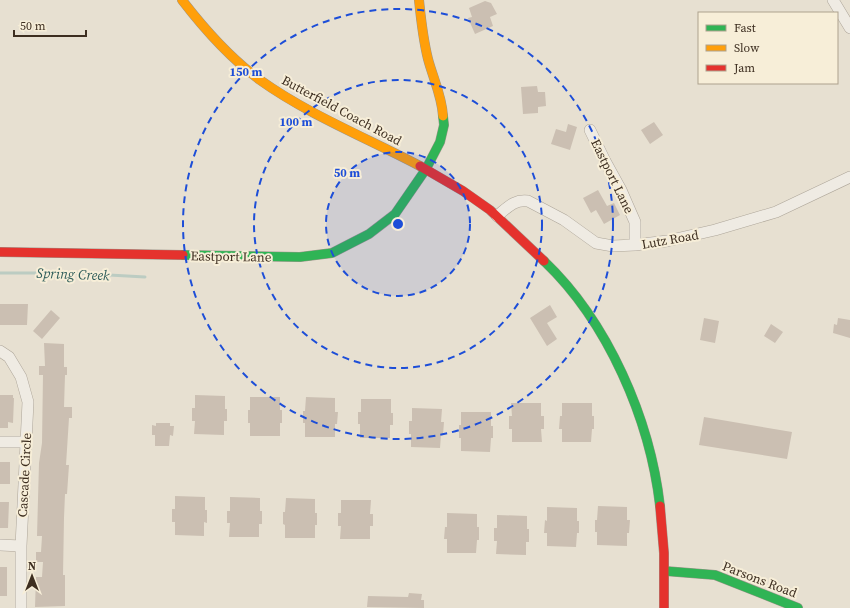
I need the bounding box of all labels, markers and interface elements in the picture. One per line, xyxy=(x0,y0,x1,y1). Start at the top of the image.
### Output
scale bar xyxy=(14,12,86,38)
legend xyxy=(698,12,838,84)
text: 50 m xyxy=(20,18,46,34)
text: Fast xyxy=(734,20,756,36)
text: Slow xyxy=(734,40,760,56)
text: Jam xyxy=(733,60,755,76)
text: 150 m xyxy=(230,64,263,80)
street label: Butterfield Coach Road xyxy=(279,72,405,150)
text: 100 m xyxy=(280,114,313,130)
street label: Eastport Lane xyxy=(587,136,638,217)
text: 50 m xyxy=(334,165,360,181)
centre of rings xyxy=(391,217,405,231)
street label: Lutz Road xyxy=(640,226,701,253)
street label: Eastport Lane xyxy=(190,247,272,266)
water label: Spring Creek xyxy=(36,263,110,285)
street label: Cascade Circle xyxy=(14,432,35,518)
north arrow xyxy=(12,556,52,596)
street label: Parsons Road xyxy=(720,557,800,602)
text: N xyxy=(28,559,36,574)

